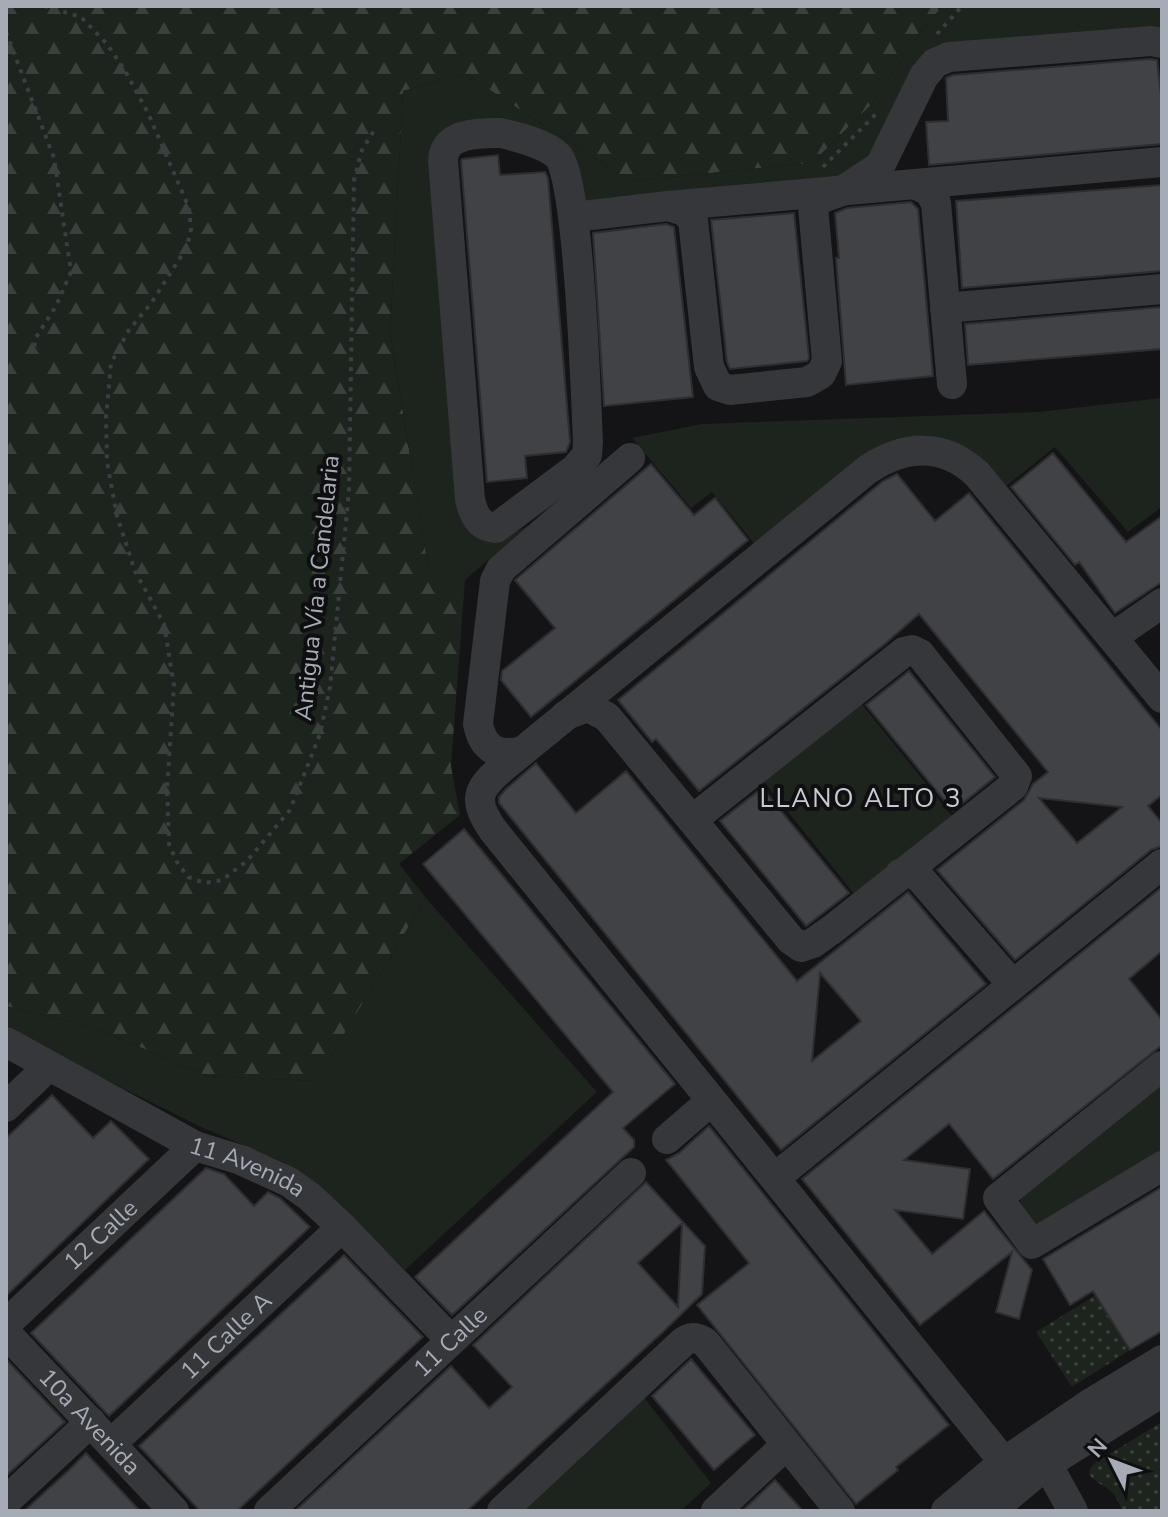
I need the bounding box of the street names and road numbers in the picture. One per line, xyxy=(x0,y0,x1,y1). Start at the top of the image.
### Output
street label: Antigua Vía a Candelaria xyxy=(287,454,347,722)
street label: 11 Avenida xyxy=(185,1129,312,1205)
street label: 12 Calle xyxy=(57,1192,144,1277)
street label: 11 Calle A xyxy=(174,1285,279,1387)
street label: 11 Calle xyxy=(406,1299,494,1384)
street label: 10a Avenida xyxy=(32,1361,148,1482)

